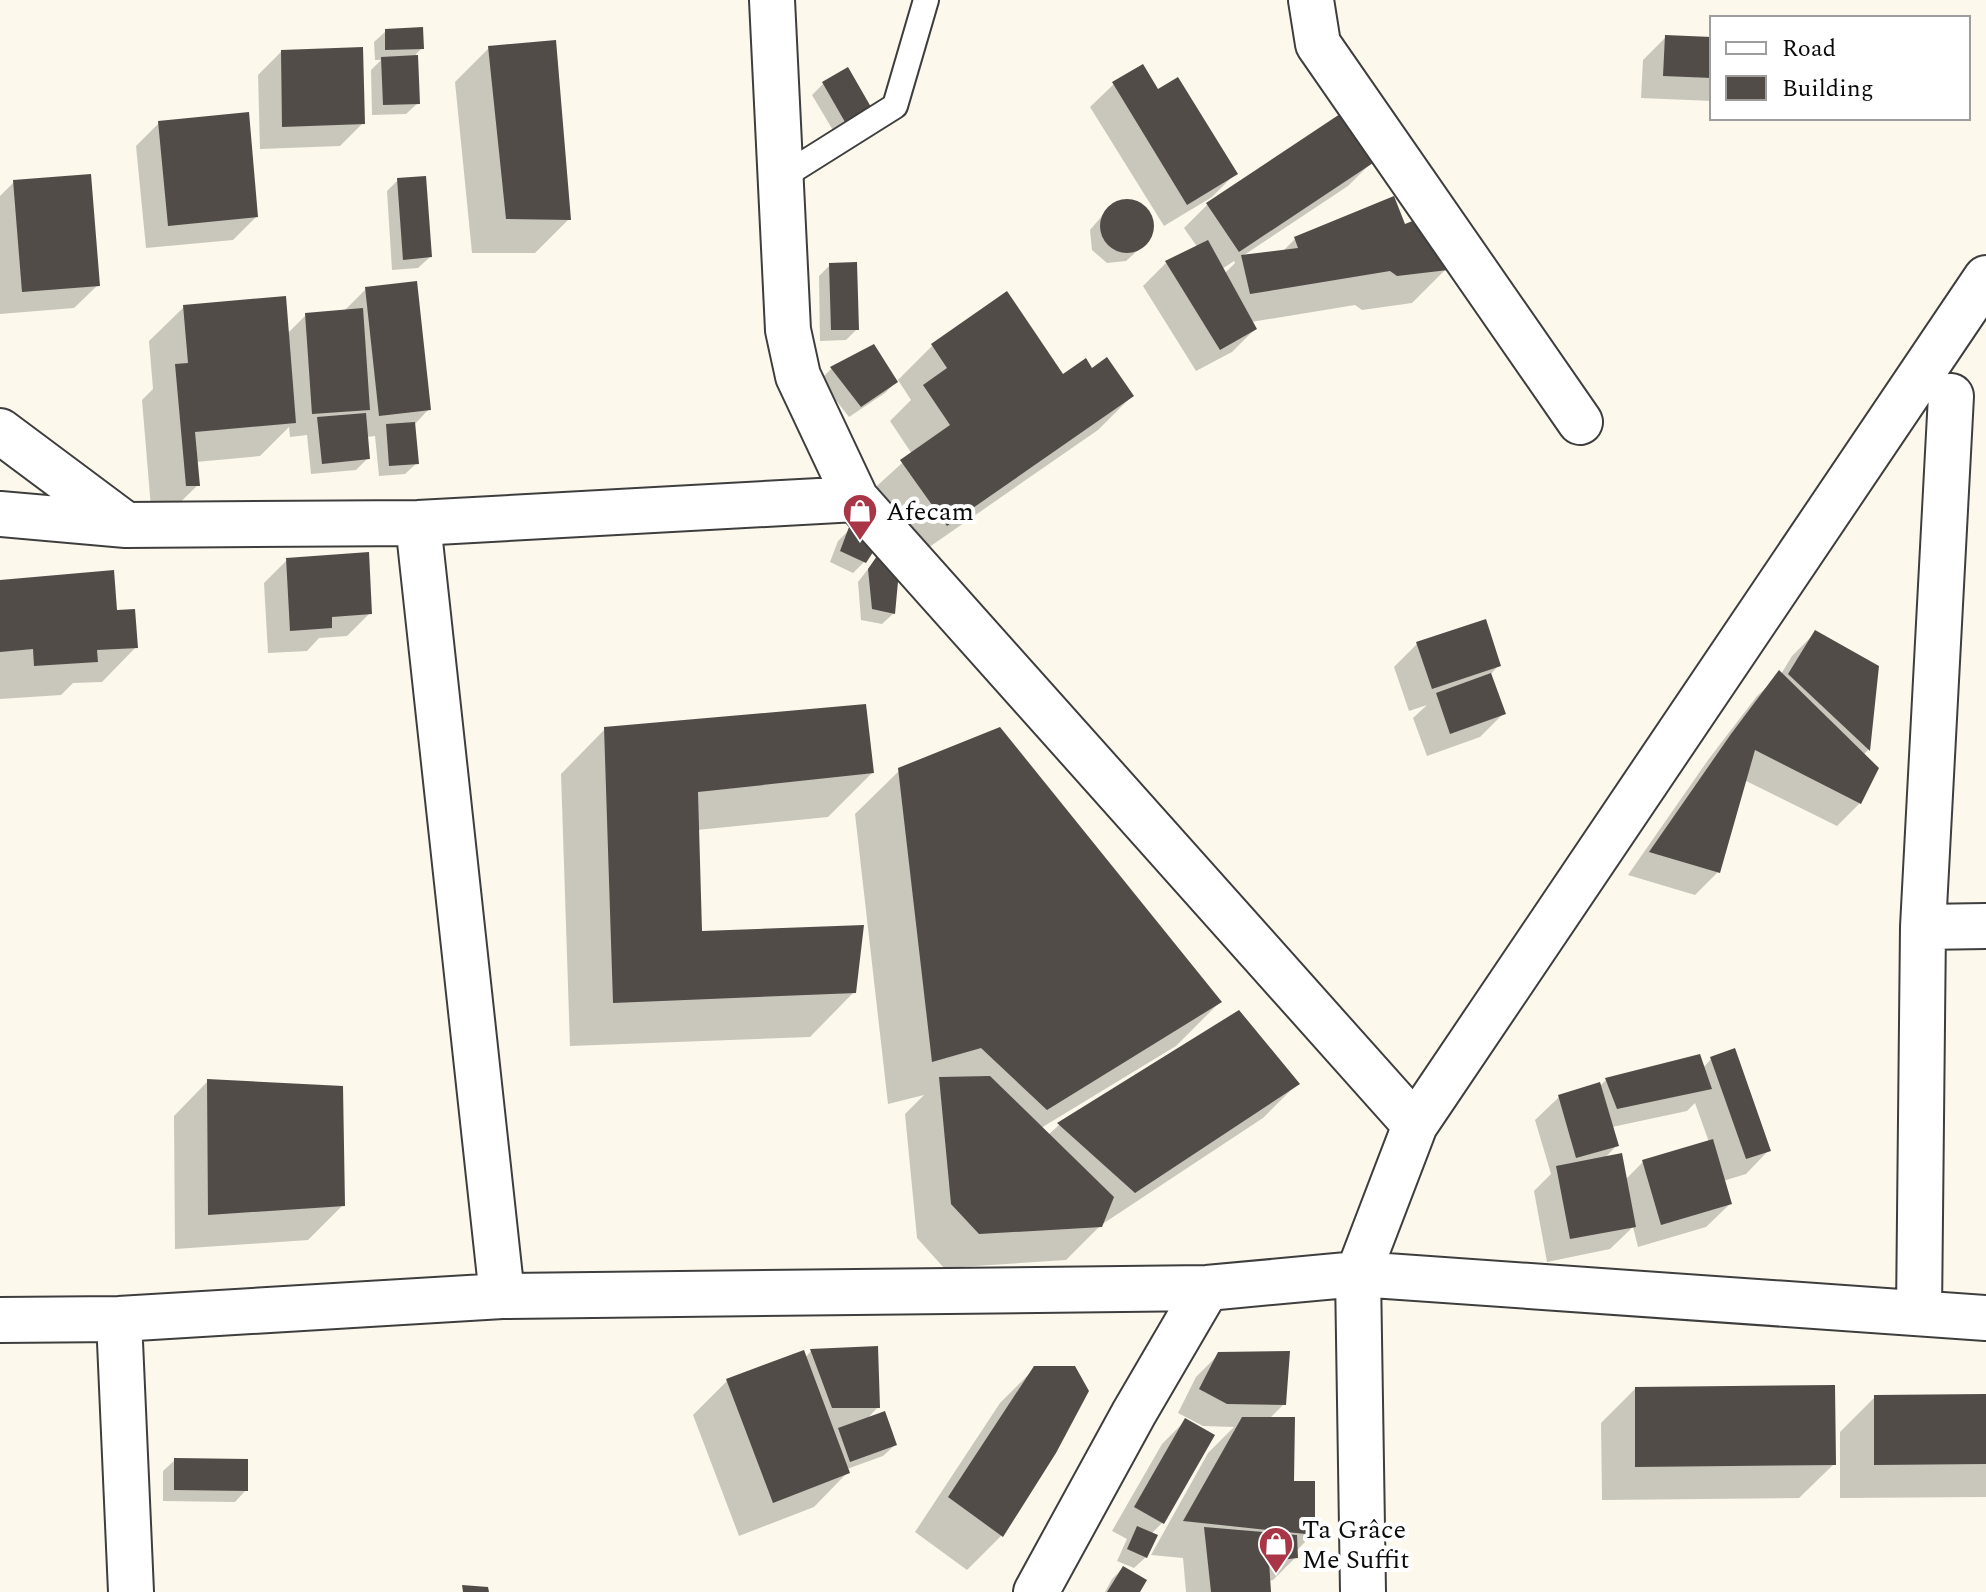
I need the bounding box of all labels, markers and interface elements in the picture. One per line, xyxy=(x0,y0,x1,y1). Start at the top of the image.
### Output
legend xyxy=(1710,16,1970,120)
text: Road xyxy=(1782,31,1836,67)
text: Building xyxy=(1782,71,1874,107)
shop icon: Afecam xyxy=(841,492,879,542)
place label: Afecam xyxy=(886,492,974,532)
place label: Ta Grâce Me Suffit xyxy=(1302,1510,1410,1580)
shop icon: Ta Grâce Me Suffit xyxy=(1257,1525,1295,1575)

